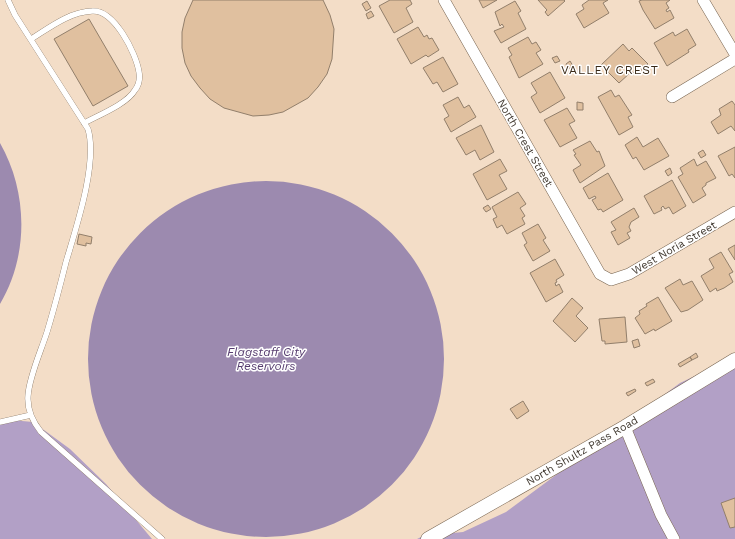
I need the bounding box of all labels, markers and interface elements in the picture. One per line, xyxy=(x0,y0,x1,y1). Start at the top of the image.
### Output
district label: VALLEY CREST xyxy=(561,63,659,77)
street label: North Crest Street xyxy=(495,97,556,190)
street label: West Noria Street xyxy=(629,218,719,278)
water label: Flagstaff City Reservoirs xyxy=(227,345,306,373)
street label: North Shultz Pass Road xyxy=(524,414,640,488)

